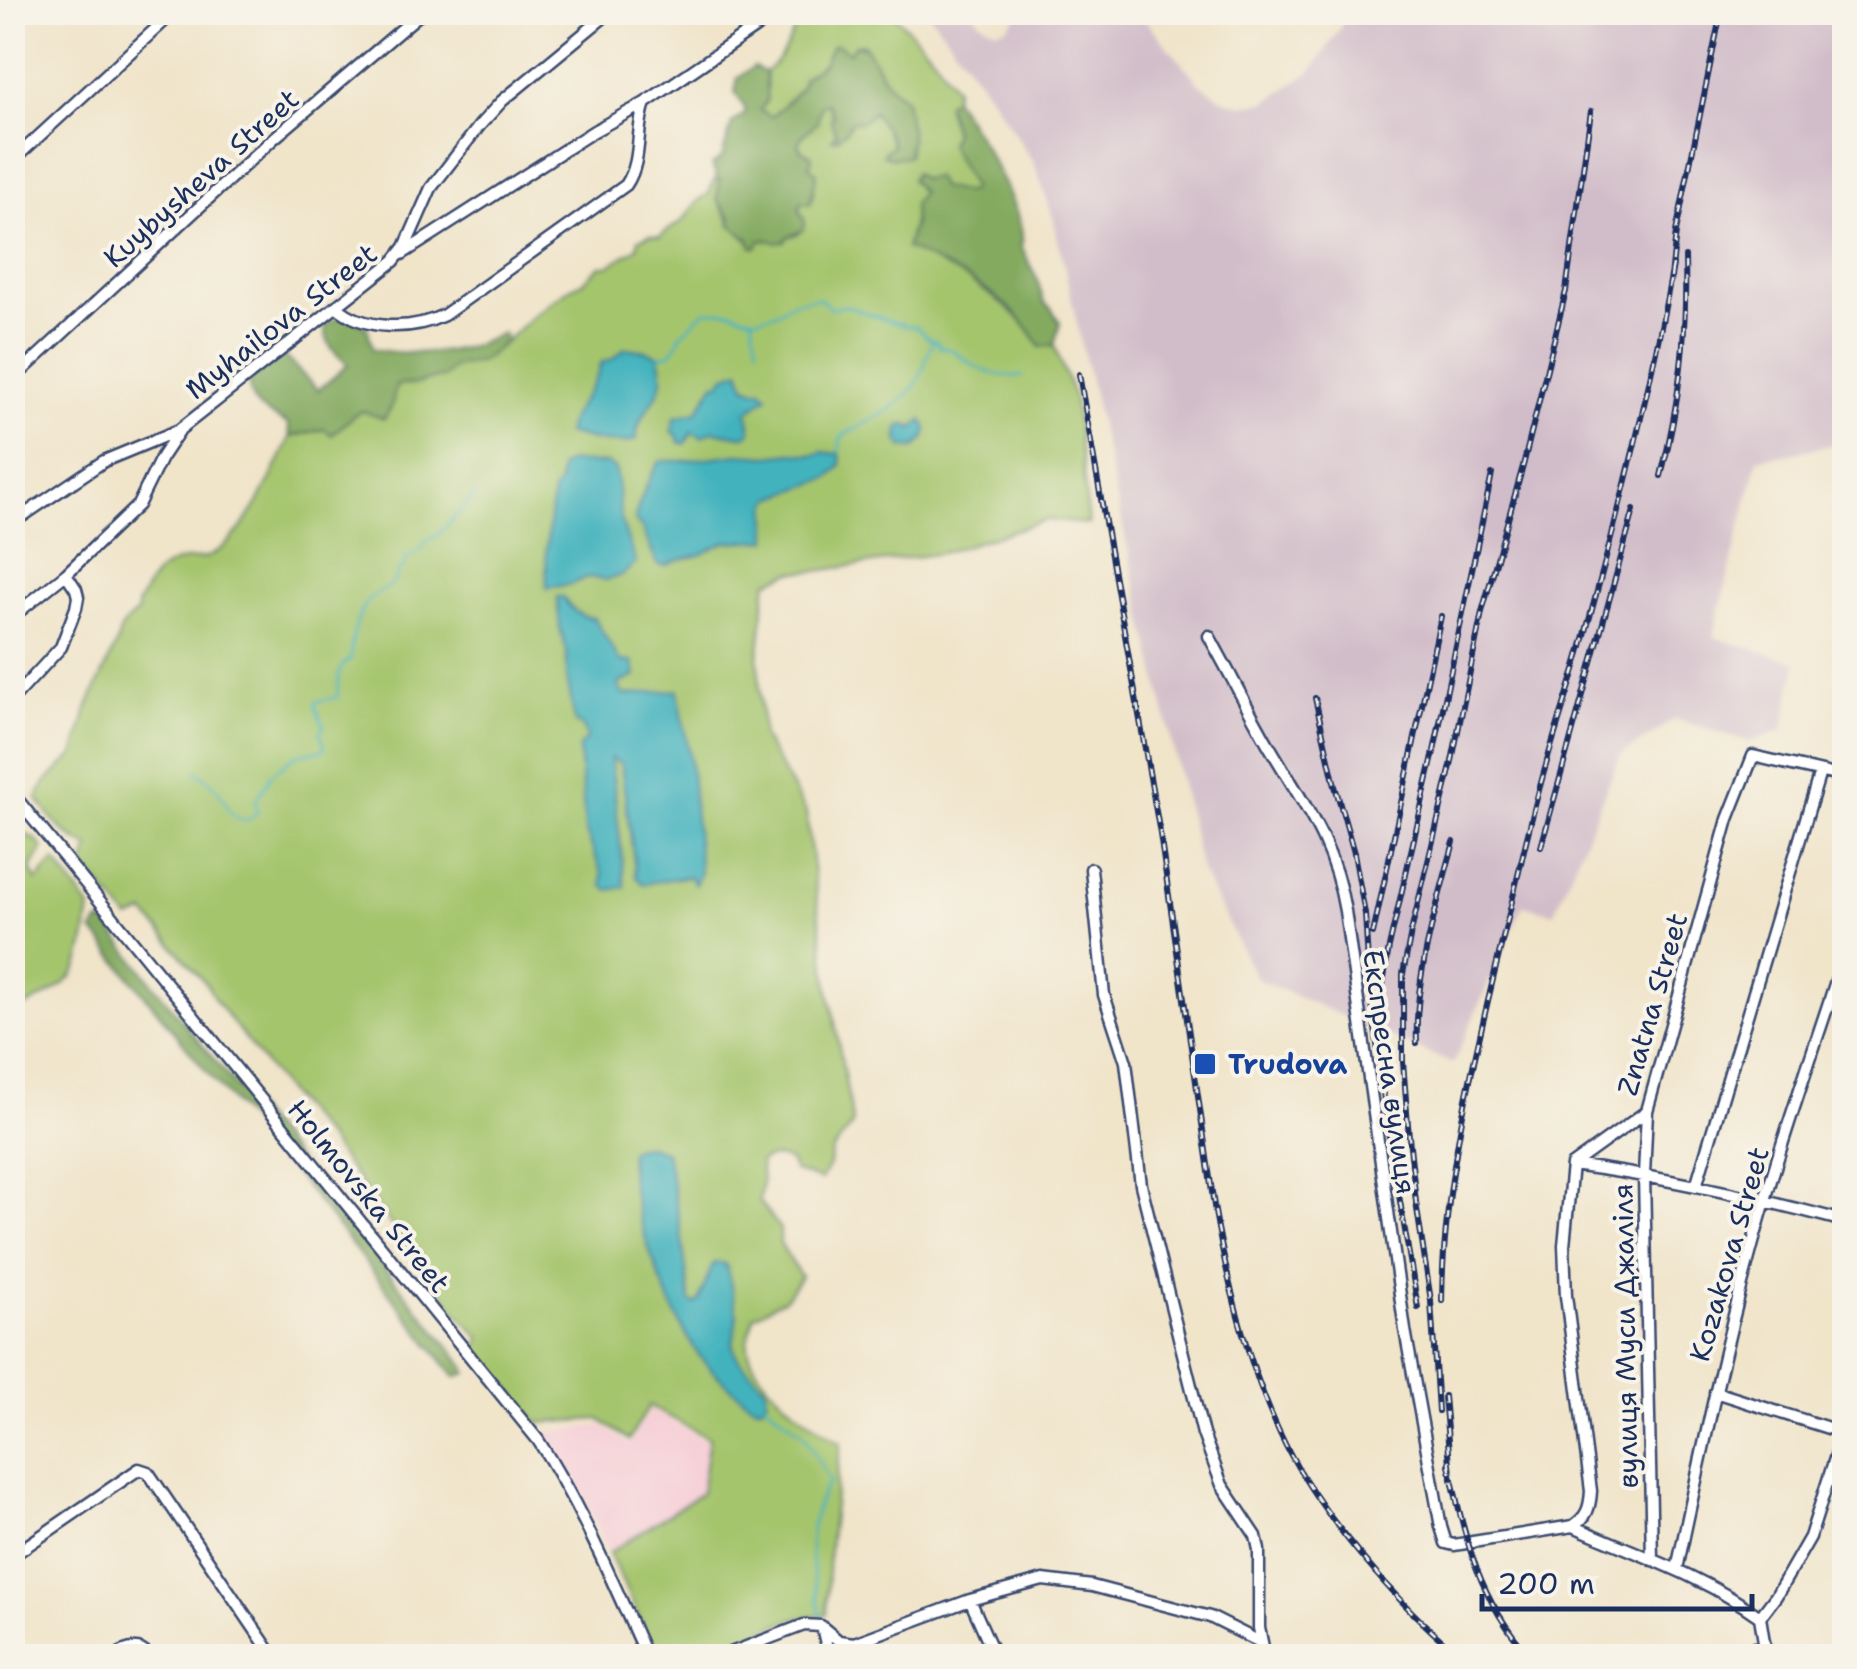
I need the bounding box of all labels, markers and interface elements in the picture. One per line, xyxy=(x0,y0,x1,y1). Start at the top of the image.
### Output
street label: Kuybysheva Street xyxy=(95,80,307,276)
street label: Myhailova Street xyxy=(177,234,385,408)
street label: Znatna Street xyxy=(1608,908,1696,1100)
street label: Експресна вулиця xyxy=(1354,947,1426,1197)
place label: Trudova xyxy=(1228,1045,1347,1083)
marker: Trudova xyxy=(1192,1051,1218,1077)
street label: Holmovska Street xyxy=(279,1091,459,1301)
street label: Kozakova Street xyxy=(1680,1142,1778,1366)
street label: вулиця Муси Джаліля xyxy=(1603,1183,1647,1489)
scale bar xyxy=(1482,1549,1752,1611)
text: 200 m xyxy=(1497,1563,1595,1604)

